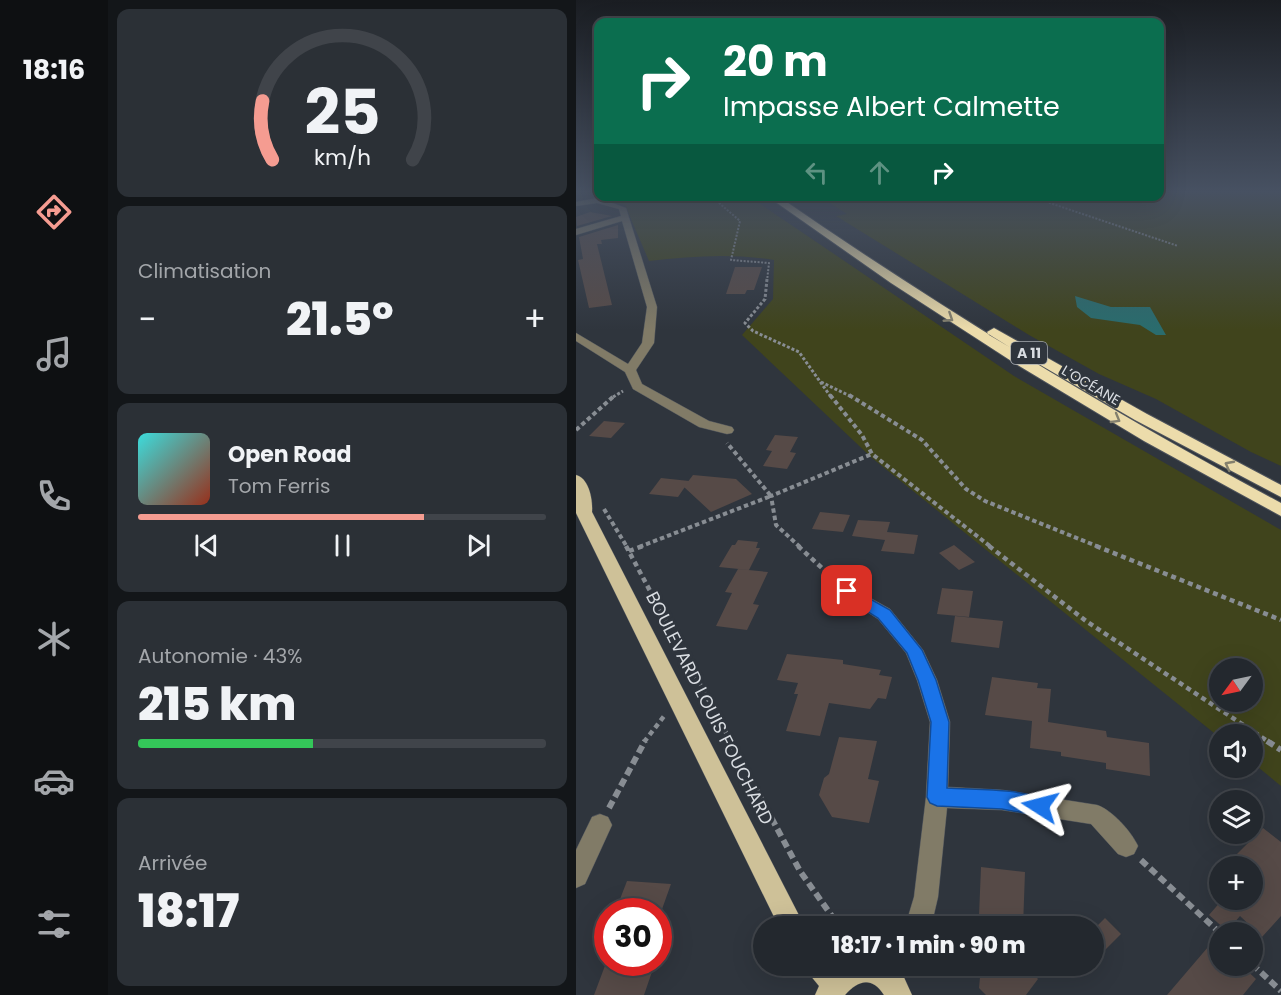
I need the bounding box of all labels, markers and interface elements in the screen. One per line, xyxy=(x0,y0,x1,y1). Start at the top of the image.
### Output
text: 20 m xyxy=(723,32,828,91)
icon: right xyxy=(624,42,702,120)
text: 18:16 xyxy=(23,51,85,88)
text: 25 xyxy=(304,68,380,156)
text: Impasse Albert Calmette xyxy=(723,88,1060,125)
text: km/h xyxy=(313,142,371,173)
icon: left xyxy=(800,156,833,189)
icon: ahead xyxy=(863,156,896,189)
icon: right xyxy=(926,156,959,189)
icon: directions xyxy=(33,191,75,233)
text: Climatisation xyxy=(138,257,271,285)
text: 21.5° xyxy=(286,288,394,351)
text: − xyxy=(138,296,156,343)
text: + xyxy=(523,296,546,343)
one-way arrow xyxy=(943,311,954,322)
icon: music xyxy=(33,333,75,375)
road number: A 11 xyxy=(1011,342,1047,364)
street label: L’OCÉANE xyxy=(1058,360,1124,410)
one-way arrow xyxy=(1110,412,1120,423)
text: Open Road xyxy=(228,439,352,470)
one-way arrow xyxy=(1225,461,1236,472)
text: Tom Ferris xyxy=(228,472,330,500)
icon: phone xyxy=(33,475,75,517)
icon: previous xyxy=(190,529,223,562)
icon: pause xyxy=(326,529,359,562)
icon: next xyxy=(462,529,495,562)
pin xyxy=(821,565,872,616)
icon: arrive xyxy=(830,574,863,607)
street label: BOULEVARD LOUIS FOUCHARD xyxy=(640,587,780,829)
icon: climate xyxy=(33,618,75,660)
text: Autonomie · 43% xyxy=(138,642,302,670)
north arrow xyxy=(1209,658,1263,712)
map controls xyxy=(1209,658,1263,976)
text: 215 km xyxy=(138,673,296,736)
button: sound xyxy=(1209,724,1263,778)
icon: car xyxy=(33,760,75,802)
position arrow xyxy=(1008,774,1072,838)
button: layers xyxy=(1209,790,1263,844)
text: Arrivée xyxy=(138,849,207,877)
button: + xyxy=(1209,856,1263,910)
text: 18:17 xyxy=(138,880,239,943)
speed limit sign: 30 xyxy=(594,898,672,976)
icon: filters xyxy=(33,903,75,945)
button: − xyxy=(1209,922,1263,976)
text: 18:17 · 1 min · 90 m xyxy=(831,930,1026,961)

